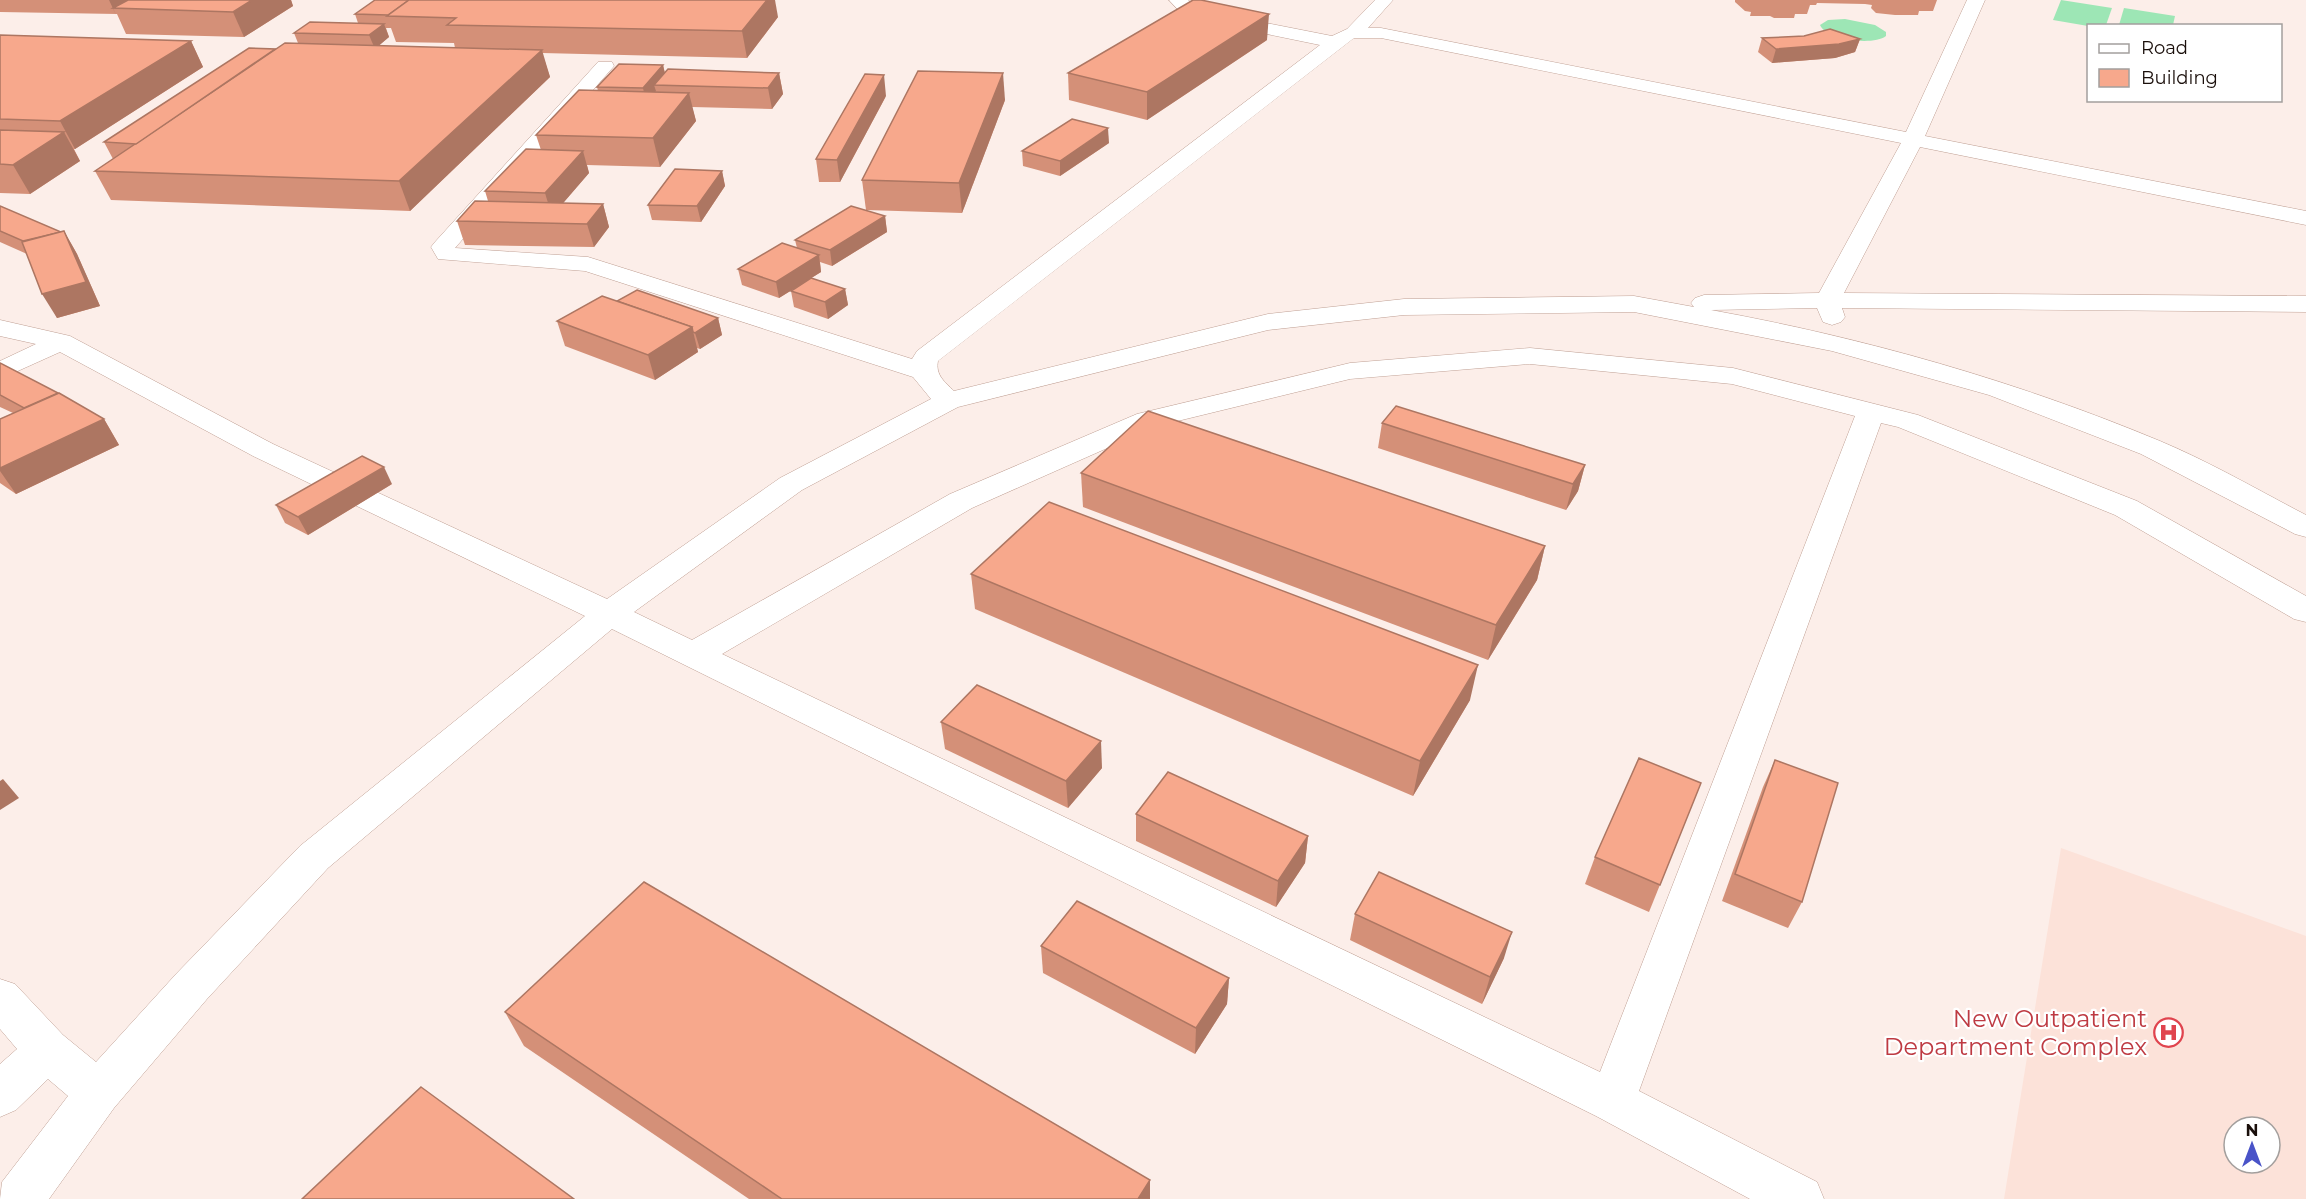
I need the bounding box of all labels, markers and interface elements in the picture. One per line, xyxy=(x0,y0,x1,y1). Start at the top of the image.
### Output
legend xyxy=(2087,24,2282,102)
text: Road xyxy=(2141,37,2188,59)
text: Building xyxy=(2141,67,2218,89)
place label: New Outpatient Department Complex xyxy=(1884,1004,2147,1061)
hospital icon: New Outpatient Department Complex xyxy=(2152,1016,2184,1048)
north arrow xyxy=(2222,1115,2282,1175)
text: N xyxy=(2246,1121,2258,1140)

